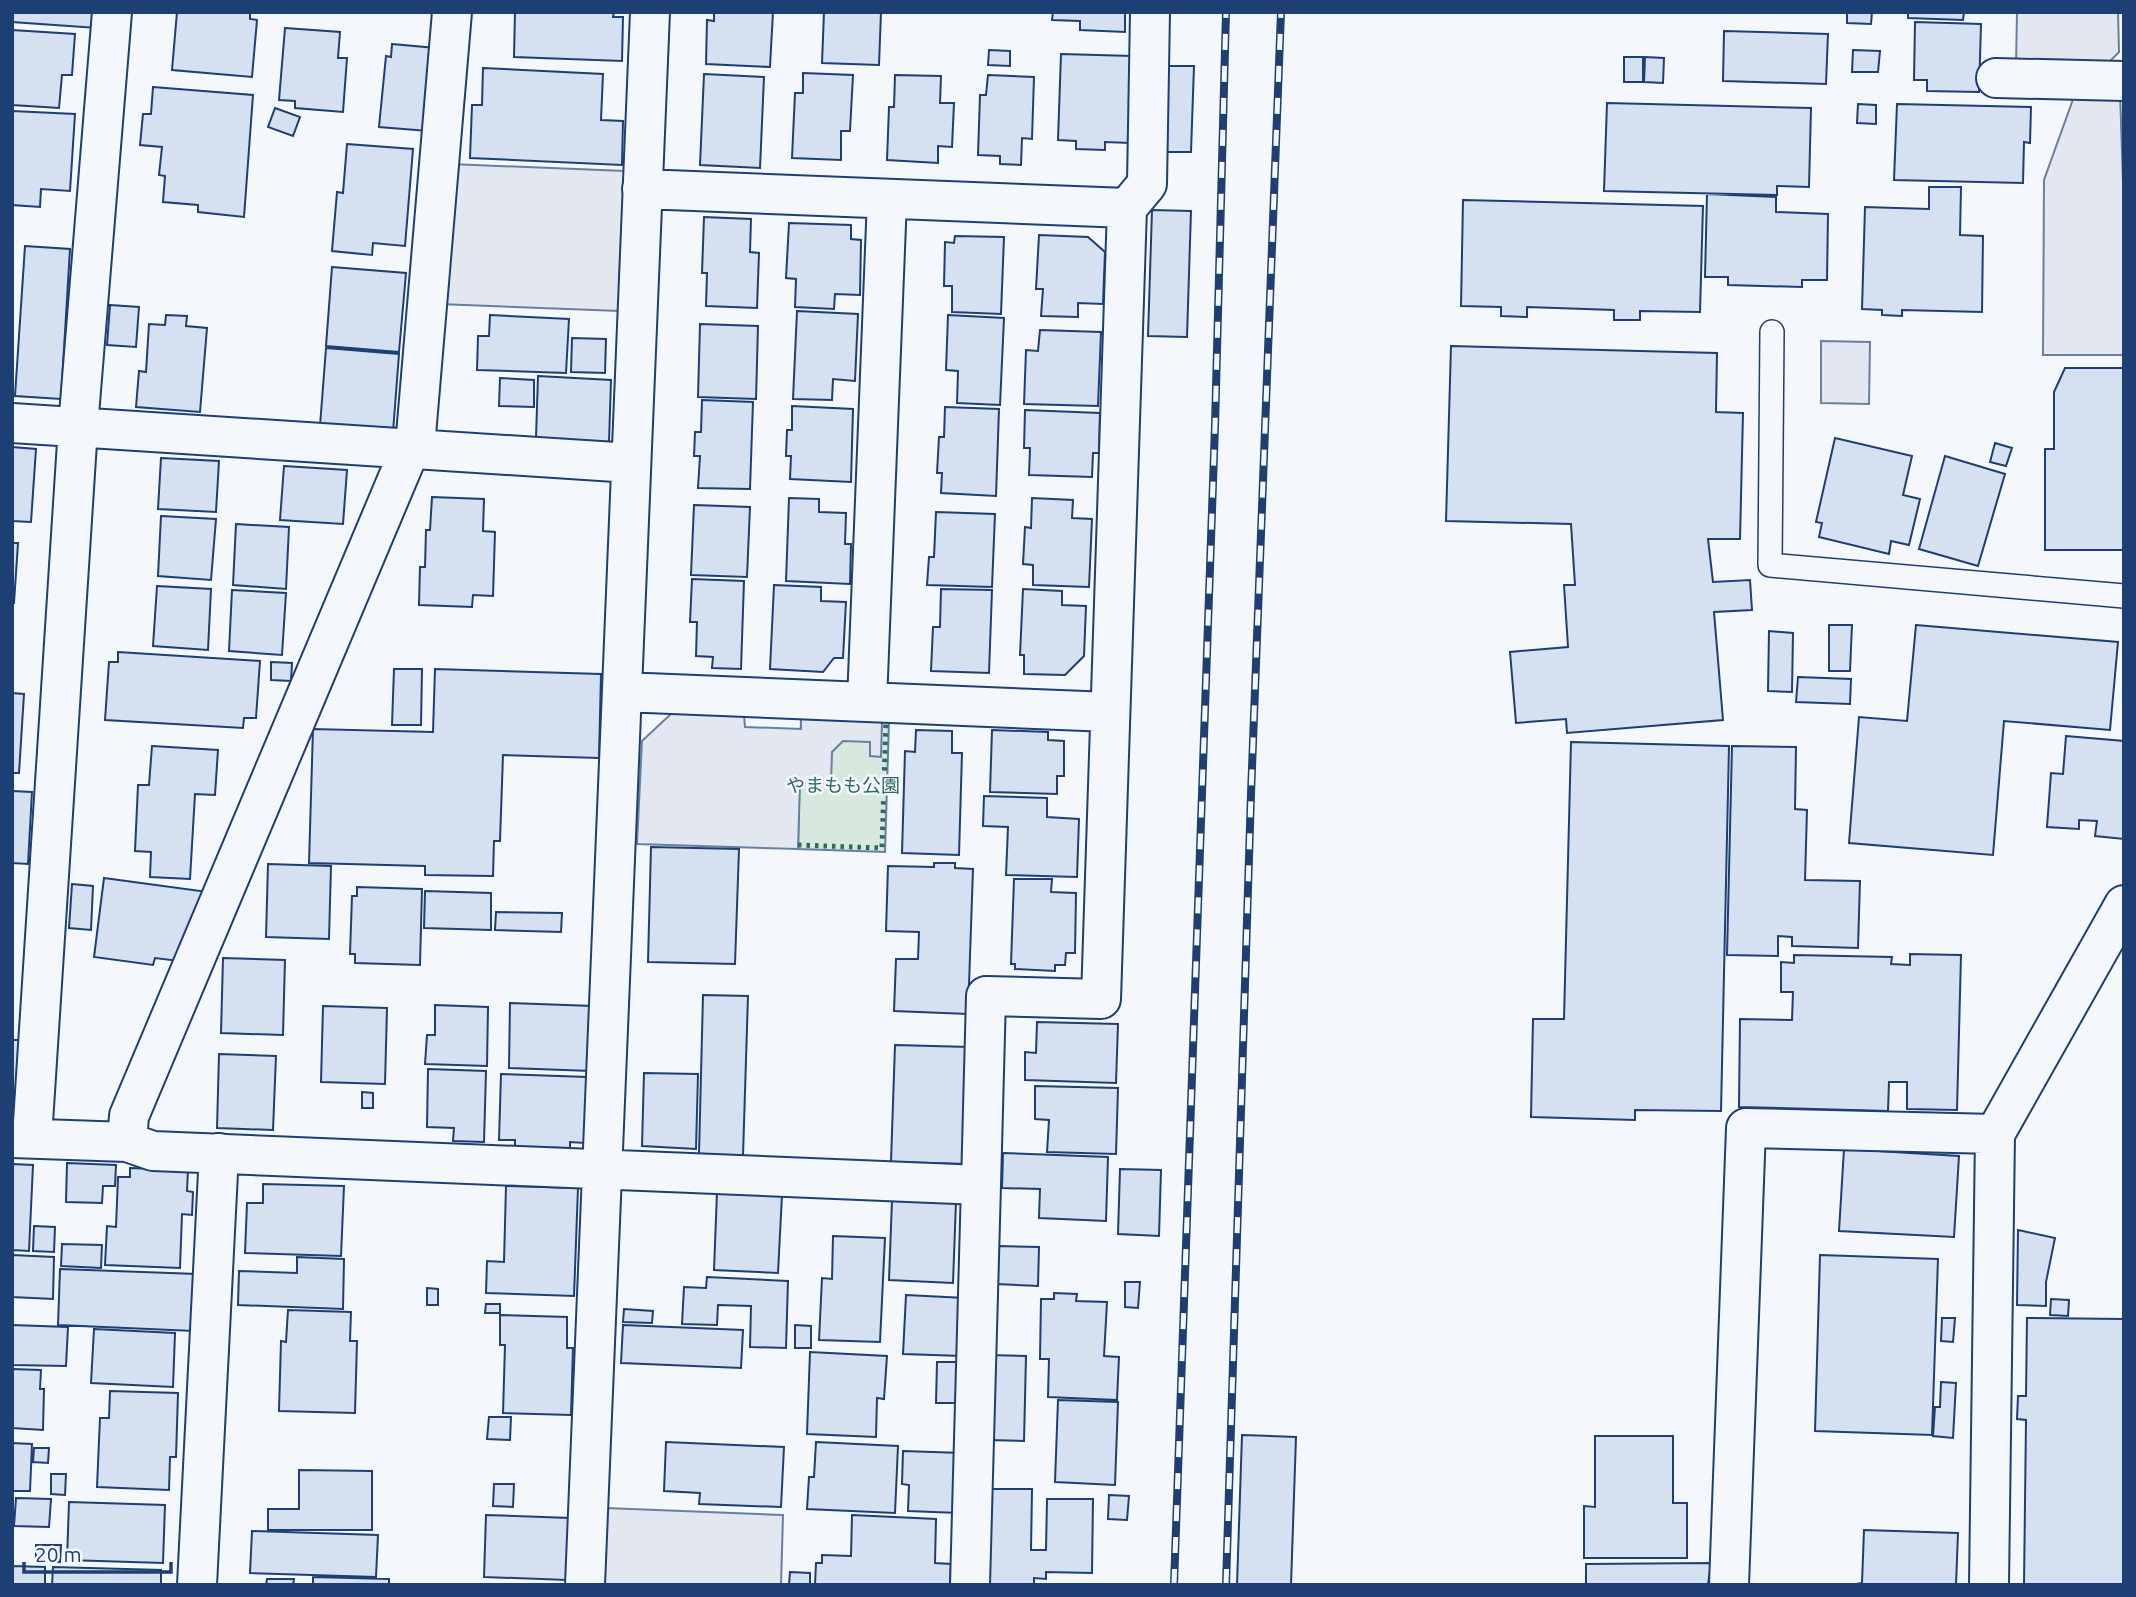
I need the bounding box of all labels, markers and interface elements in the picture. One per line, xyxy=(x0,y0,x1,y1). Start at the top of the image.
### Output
park label: やまもも公園 xyxy=(786,774,900,796)
scale bar xyxy=(24,1530,172,1574)
text: 20 m xyxy=(35,1542,82,1566)

